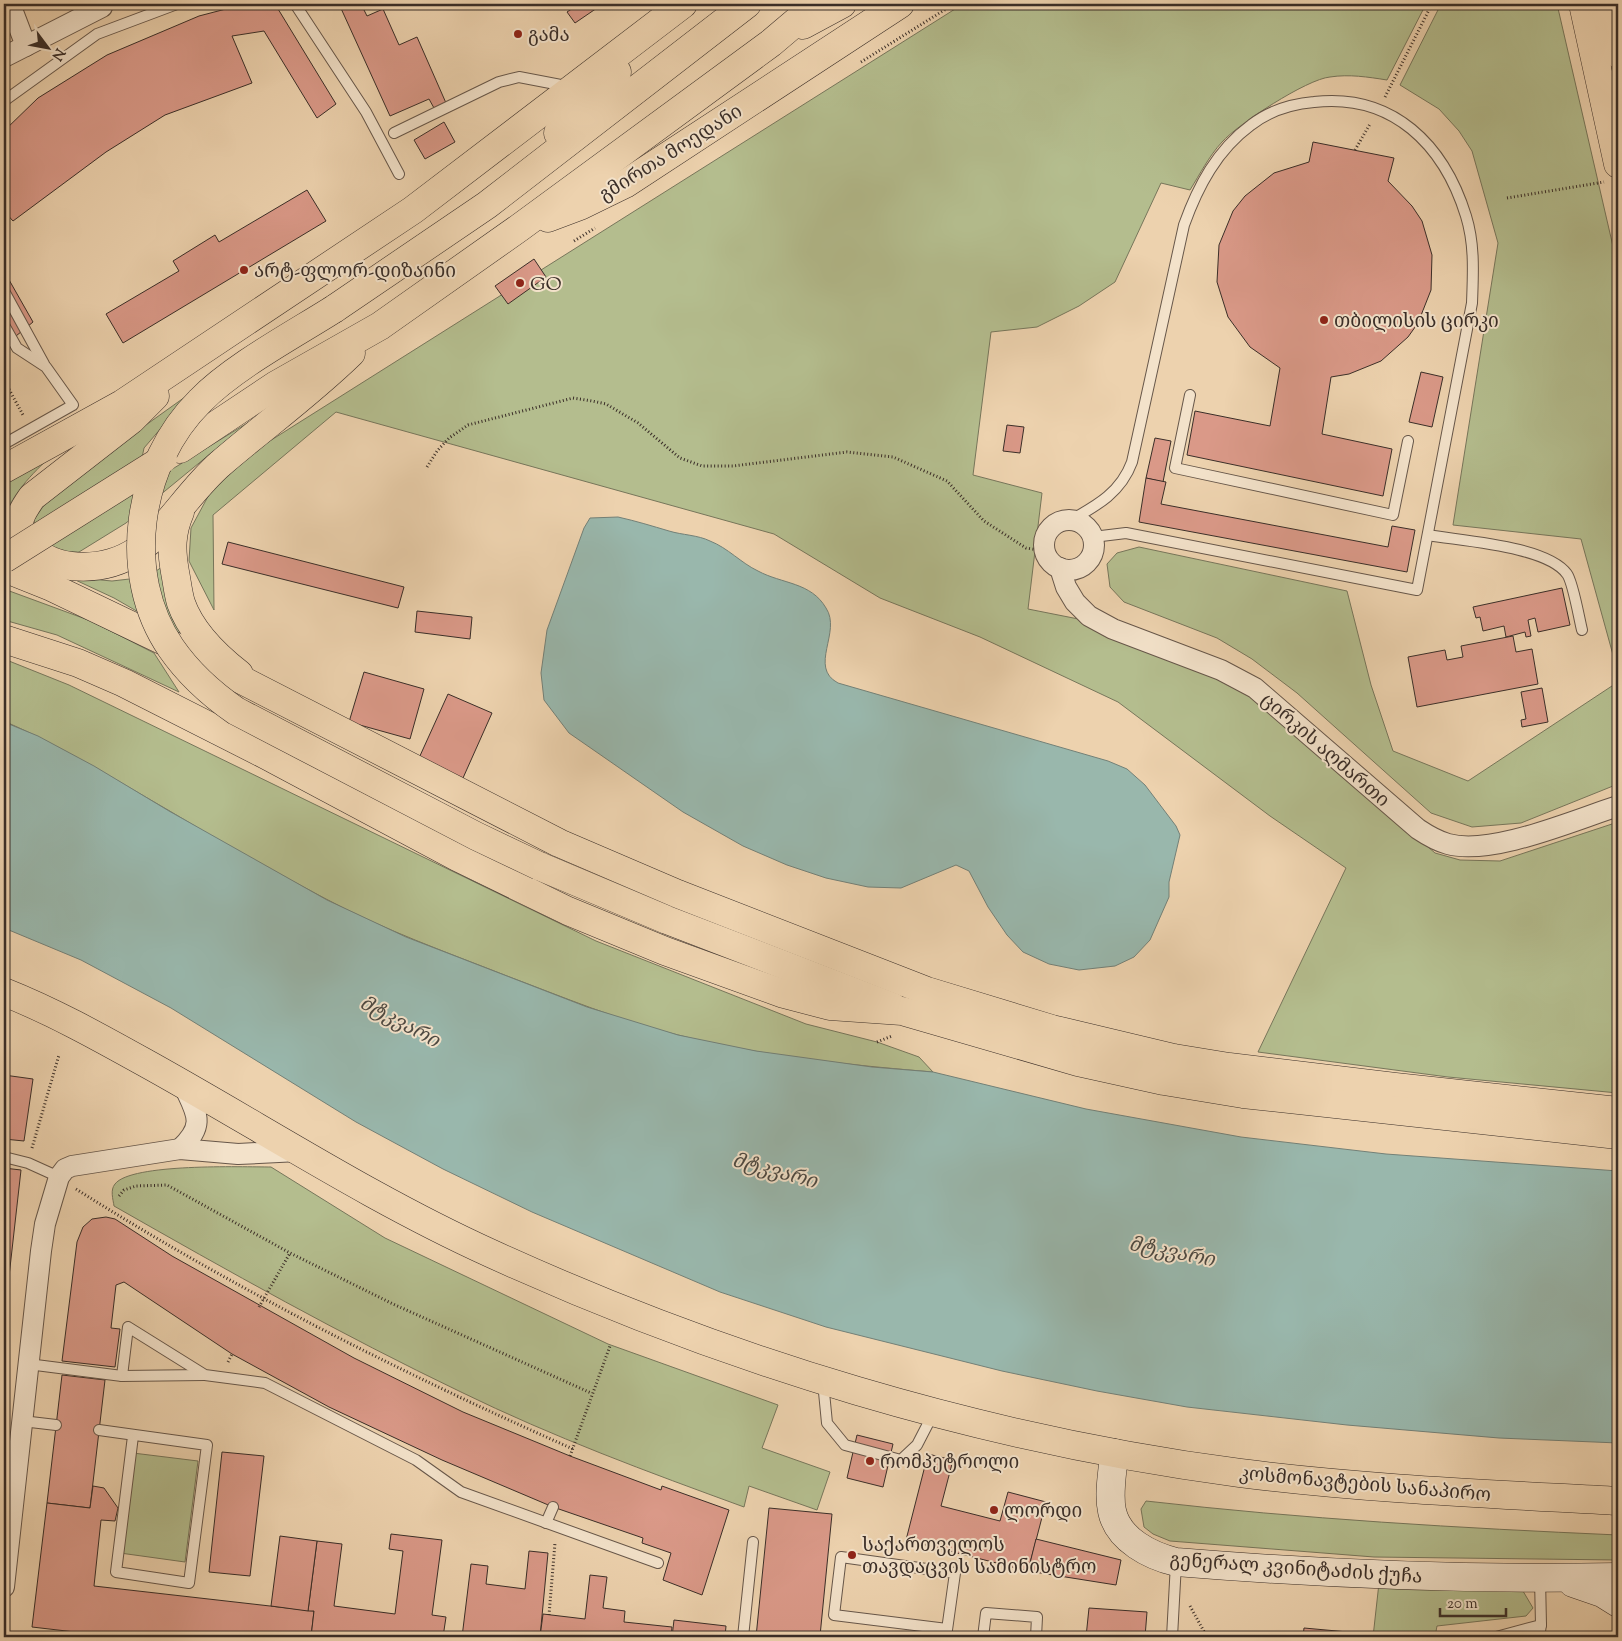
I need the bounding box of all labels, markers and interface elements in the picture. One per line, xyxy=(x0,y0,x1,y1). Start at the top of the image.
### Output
north arrow xyxy=(22,22,72,72)
place label: გამა xyxy=(528,23,570,50)
marker: გამა xyxy=(512,28,524,40)
text: N xyxy=(46,44,69,64)
street label: გმირთა მოედანი xyxy=(595,99,748,209)
place label: არტ-ფლორ-დიზაინი xyxy=(254,259,456,286)
marker: არტ-ფლორ-დიზაინი xyxy=(238,264,250,276)
place label: GO xyxy=(530,272,562,299)
marker: GO xyxy=(514,277,526,289)
place label: თბილისის ცირკი xyxy=(1334,309,1499,336)
marker: თბილისის ცირკი xyxy=(1318,314,1330,326)
street label: ცირკის აღმართი xyxy=(1254,687,1395,814)
water label: მტკვარი xyxy=(354,990,445,1057)
water label: მტკვარი xyxy=(729,1147,822,1198)
water label: მტკვარი xyxy=(1126,1231,1218,1276)
place label: რომპეტროლი xyxy=(880,1450,1019,1477)
marker: რომპეტროლი xyxy=(864,1455,876,1467)
street label: კოსმონავტების სანაპირო xyxy=(1238,1461,1492,1510)
place label: ლორდი xyxy=(1004,1499,1082,1526)
marker: ლორდი xyxy=(988,1504,1000,1516)
place label: საქართველოს თავდაცვის სამინისტრო xyxy=(862,1533,1096,1582)
street label: გენერალ კვინიტაძის ქუჩა xyxy=(1169,1547,1423,1592)
marker: საქართველოს თავდაცვის სამინისტრო xyxy=(846,1549,858,1561)
scale bar xyxy=(1440,1586,1506,1618)
text: 20 m xyxy=(1447,1594,1478,1615)

